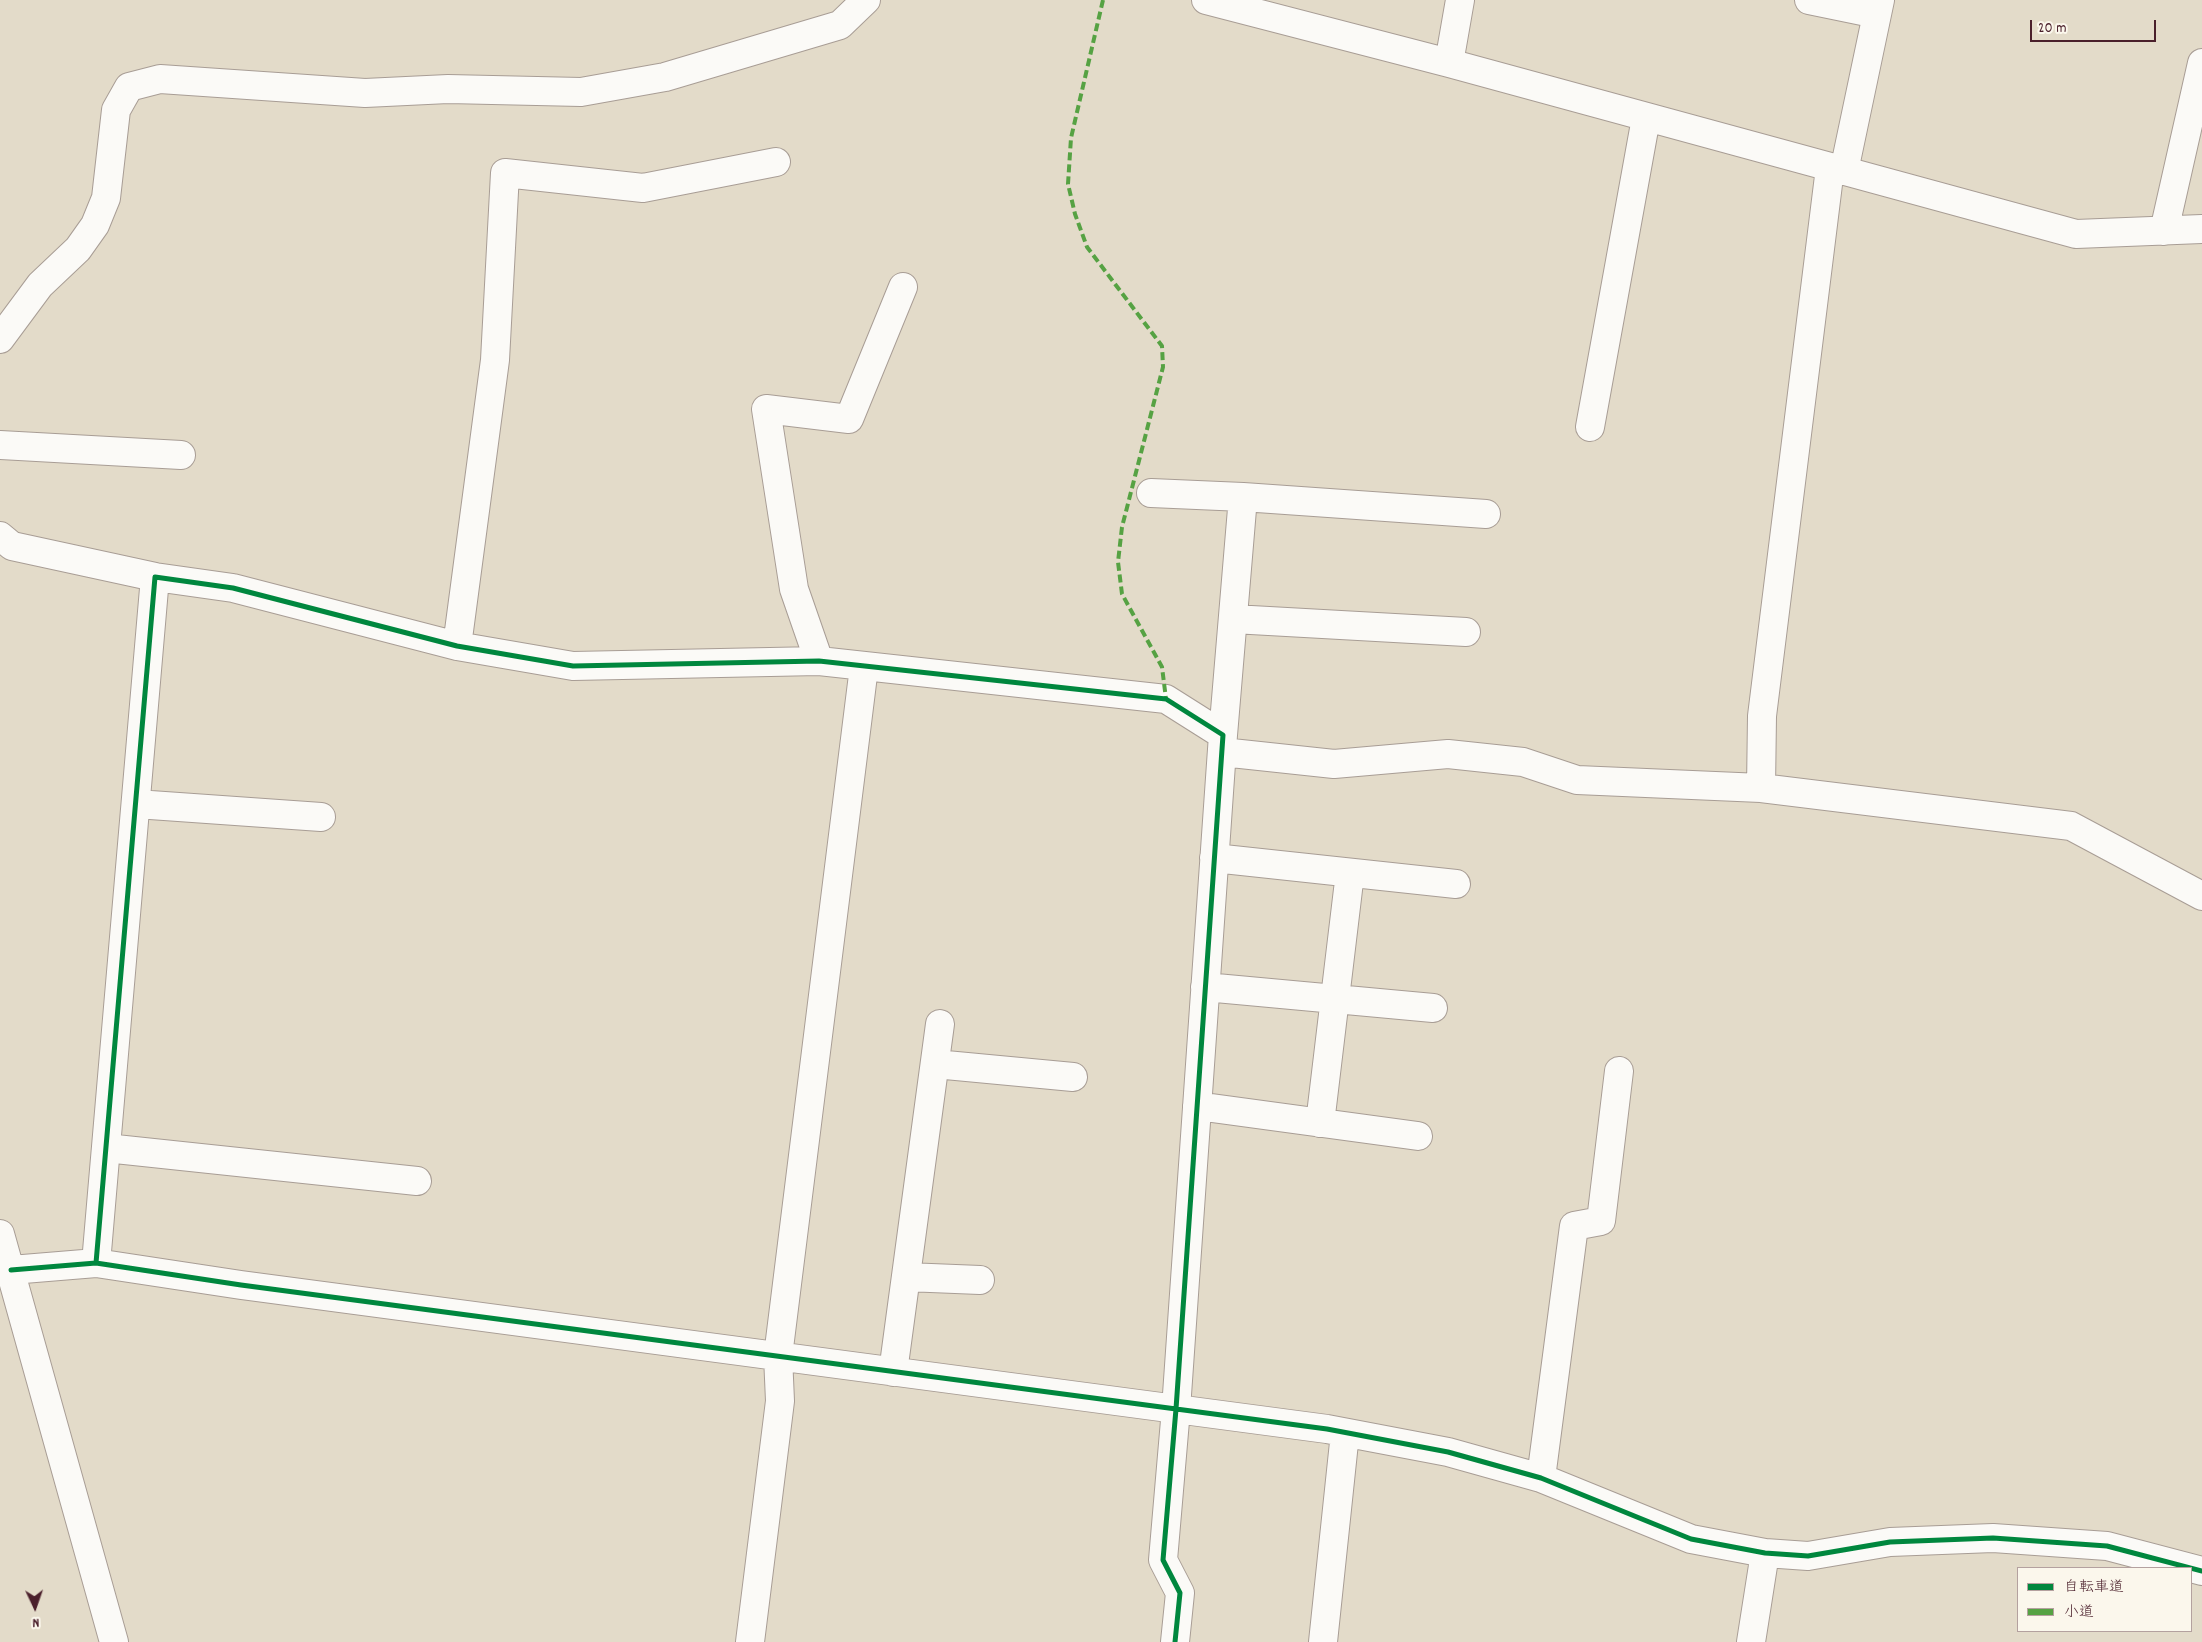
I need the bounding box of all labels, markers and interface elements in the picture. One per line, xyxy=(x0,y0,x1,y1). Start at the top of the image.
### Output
scale bar xyxy=(2032,10,2158,42)
text: 20 m xyxy=(2038,18,2066,40)
legend xyxy=(2017,1567,2192,1632)
text: 自転車道 xyxy=(2064,1577,2124,1599)
north arrow xyxy=(10,1582,60,1632)
text: 小道 xyxy=(2064,1602,2094,1624)
text: N xyxy=(32,1612,40,1632)

